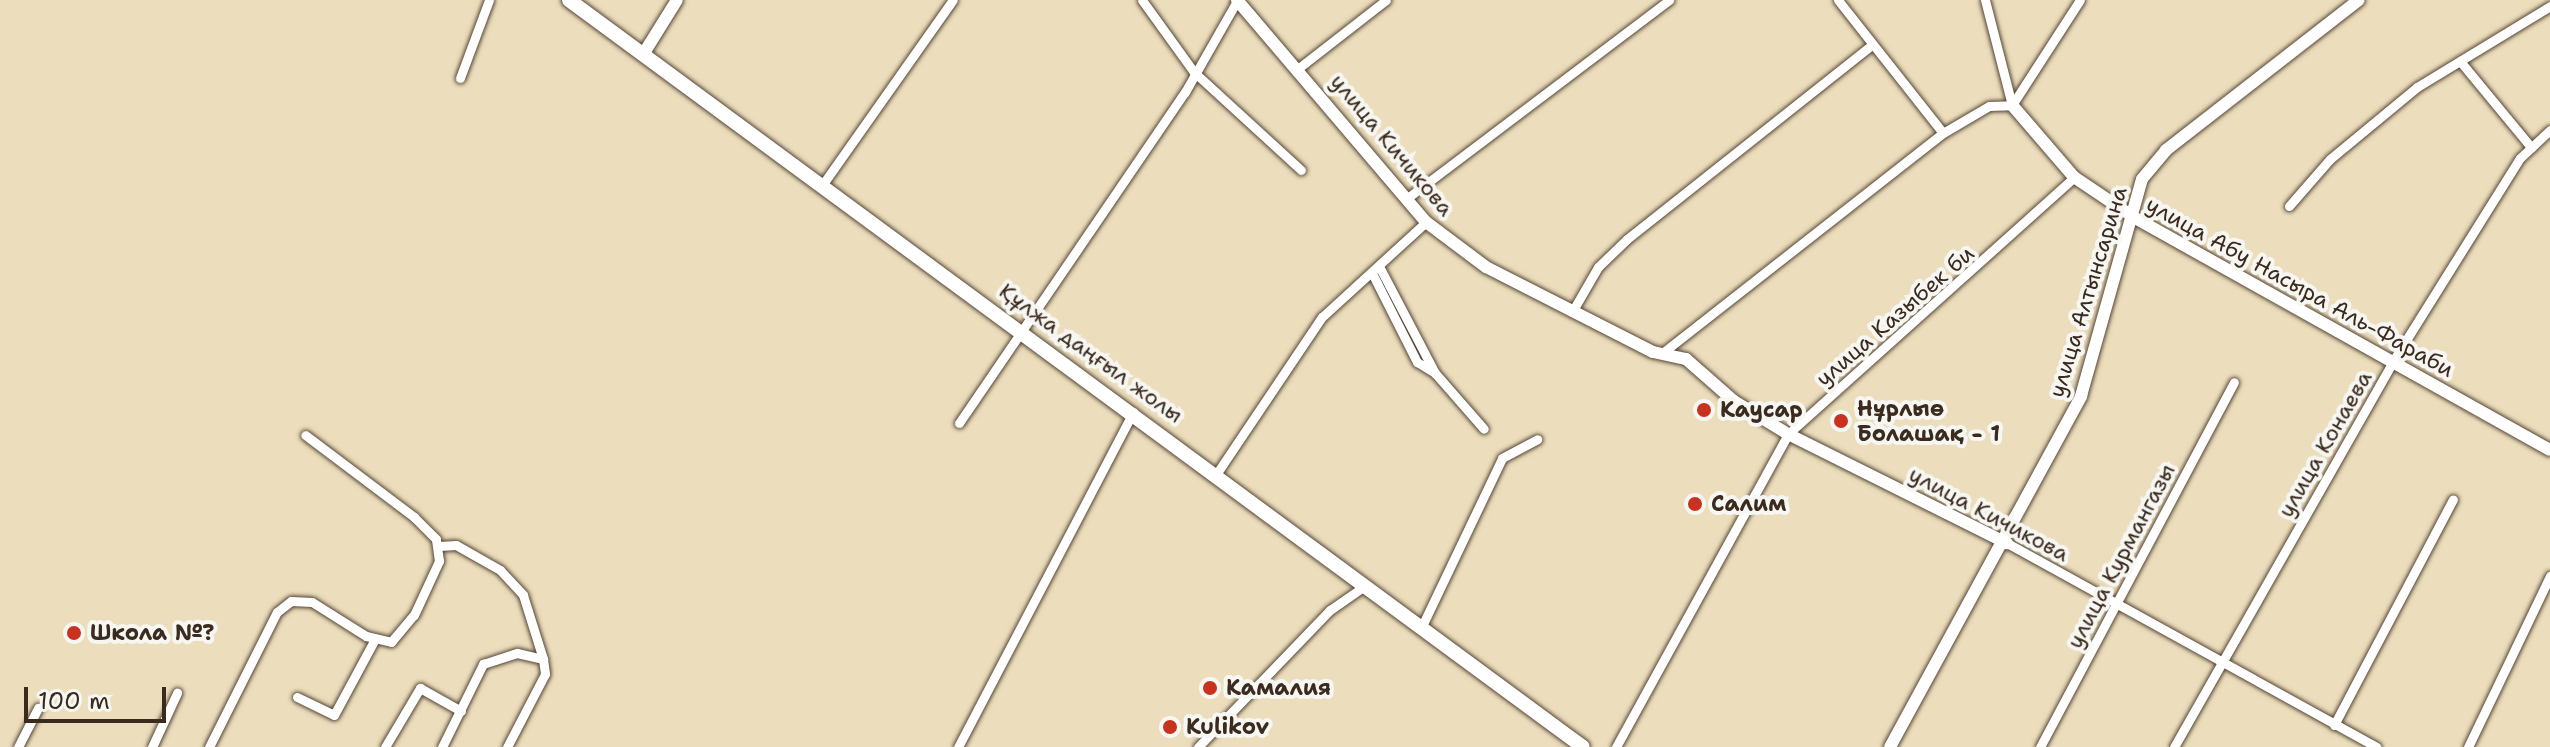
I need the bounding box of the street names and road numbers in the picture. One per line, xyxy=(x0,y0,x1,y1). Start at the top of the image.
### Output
street label: улица Кичикова xyxy=(1325,69,1459,221)
street label: улица Алтынсарина xyxy=(2043,183,2133,401)
street label: улица Абу Насыра Аль-Фараби xyxy=(2141,191,2459,383)
street label: улица Казыбек би xyxy=(1811,240,1979,392)
street label: Құлжа даңғыл жолы xyxy=(994,278,1188,428)
street label: улица Конаева xyxy=(2272,366,2378,522)
street label: улица Курмангазы xyxy=(2061,459,2181,653)
street label: улица Кичикова xyxy=(1905,461,2073,567)

